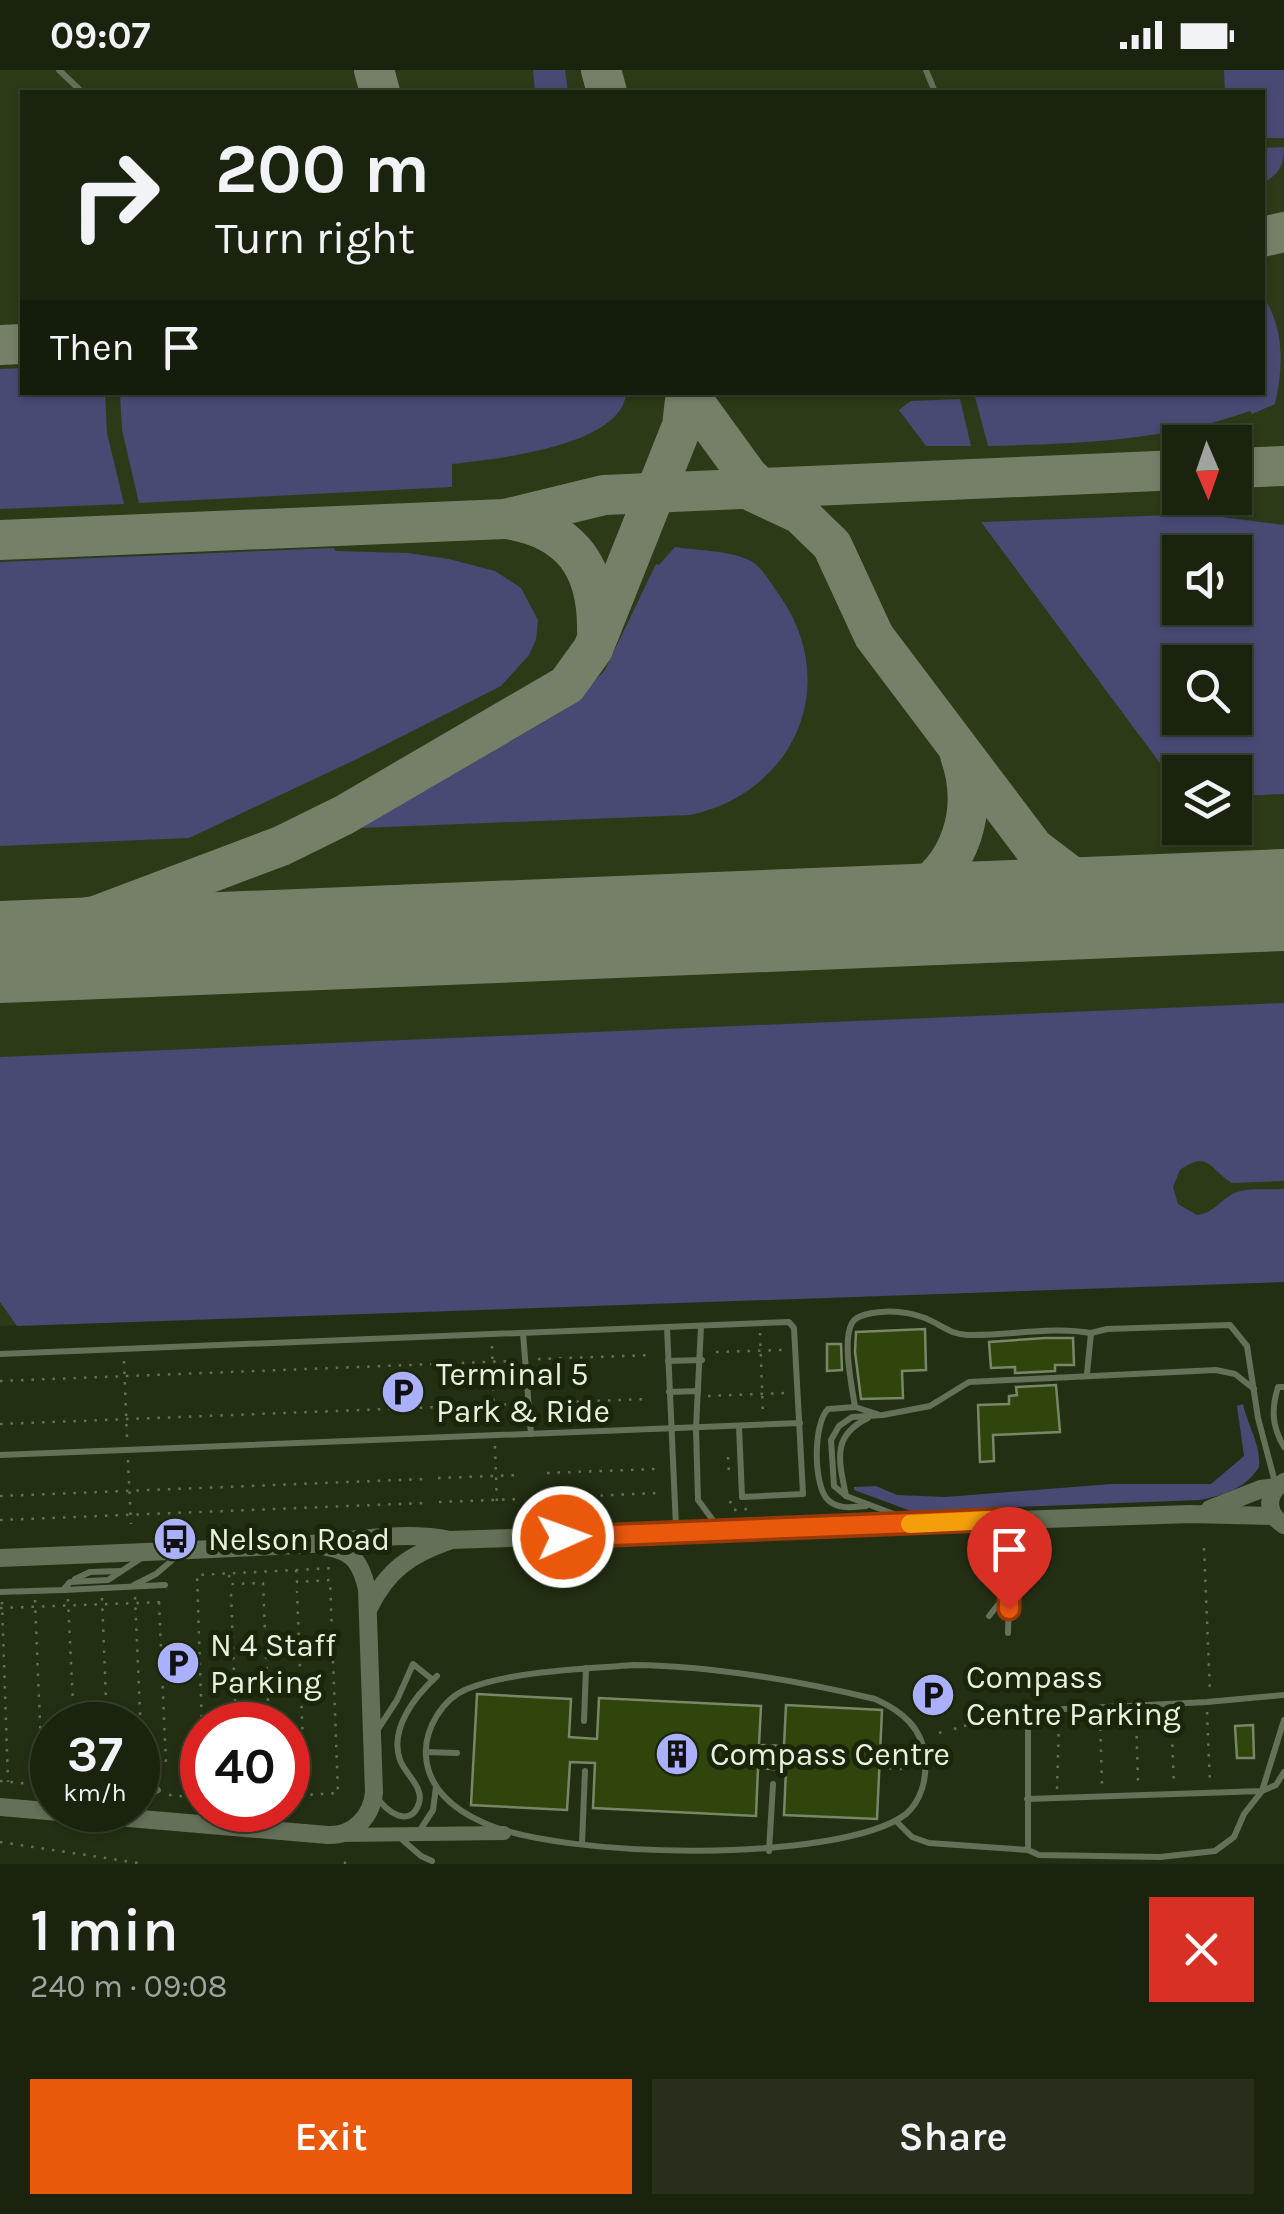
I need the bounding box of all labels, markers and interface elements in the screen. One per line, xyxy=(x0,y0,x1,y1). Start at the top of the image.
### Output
text: 09:07 xyxy=(50,13,150,58)
text: 200 m xyxy=(215,128,430,210)
icon: right xyxy=(50,130,180,260)
text: Turn right xyxy=(215,212,415,264)
icon: arrive xyxy=(154,320,209,375)
text: Then xyxy=(50,325,134,370)
north arrow xyxy=(1162,425,1252,515)
map controls xyxy=(1162,425,1252,845)
button: sound xyxy=(1162,535,1252,625)
button: search xyxy=(1162,645,1252,735)
button: layers xyxy=(1162,755,1252,845)
place label: Terminal 5 Park & Ride xyxy=(436,1356,610,1430)
parking icon: Terminal 5 Park & Ride xyxy=(380,1369,426,1415)
position arrow xyxy=(511,1485,615,1589)
pin xyxy=(967,1507,1052,1610)
bus stop icon: Nelson Road xyxy=(152,1516,198,1562)
place label: Nelson Road xyxy=(208,1521,390,1558)
icon: arrive xyxy=(982,1522,1037,1577)
place label: N 4 Staff Parking xyxy=(210,1627,337,1701)
parking icon: N 4 Staff Parking xyxy=(155,1640,201,1686)
place label: Compass Centre Parking xyxy=(966,1659,1181,1733)
parking icon: Compass Centre Parking xyxy=(910,1672,956,1718)
speed limit sign: 40 xyxy=(180,1702,310,1832)
text: 37 xyxy=(67,1725,123,1784)
building icon: Compass Centre xyxy=(654,1731,700,1777)
place label: Compass Centre xyxy=(710,1736,950,1773)
text: km/h xyxy=(63,1778,127,1807)
text: 1 min xyxy=(30,1895,179,1965)
button: close xyxy=(1149,1897,1254,2002)
text: 240 m · 09:08 xyxy=(30,1968,227,2005)
button: Exit xyxy=(30,2079,632,2194)
button: Share xyxy=(652,2079,1254,2194)

